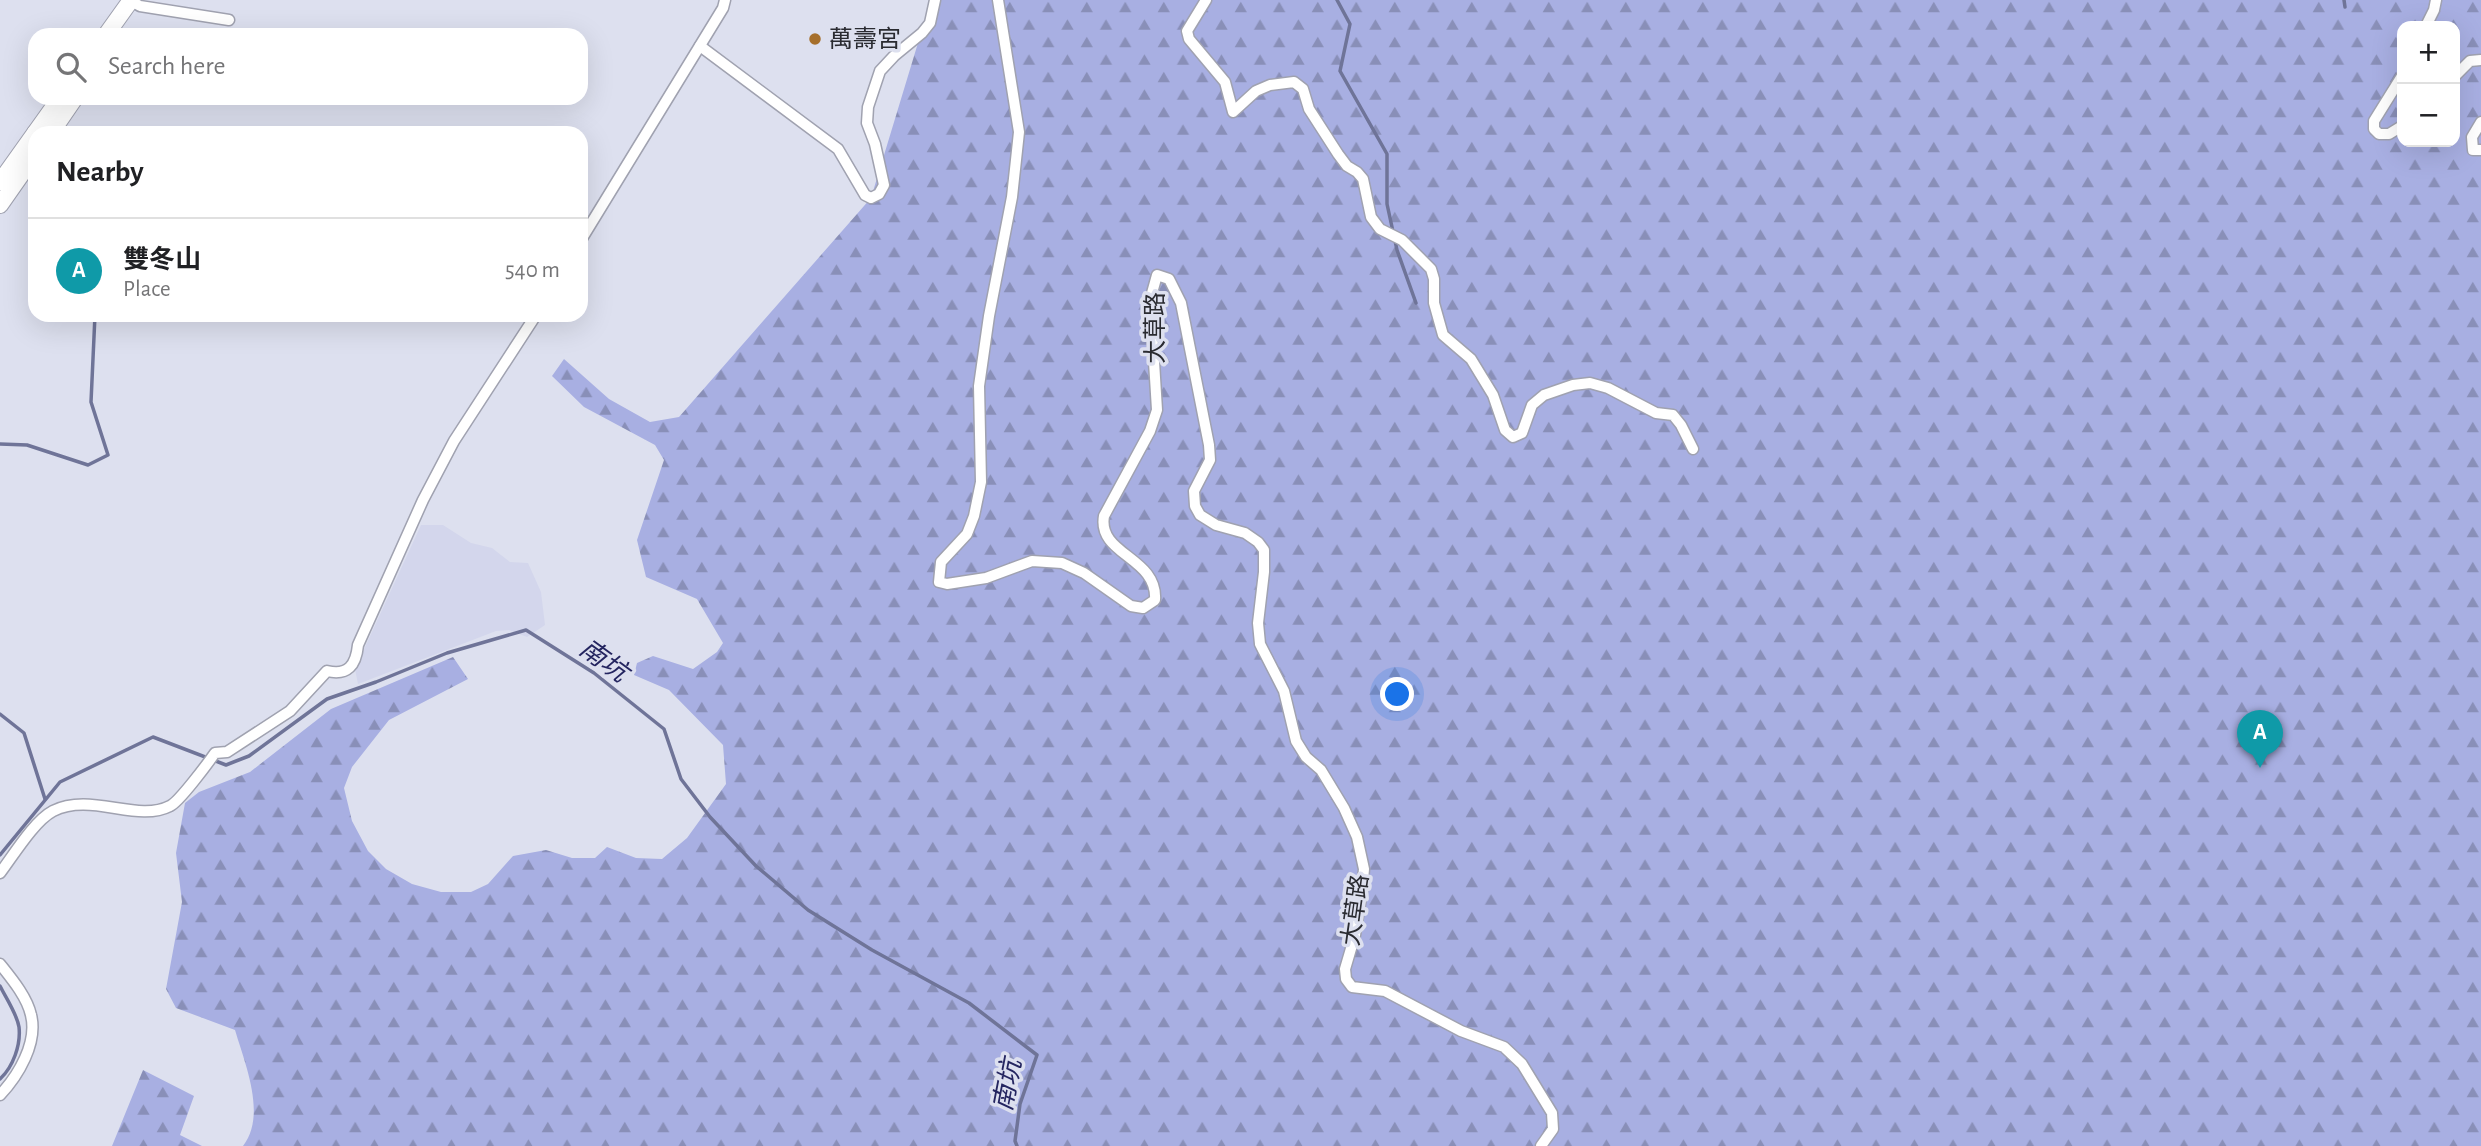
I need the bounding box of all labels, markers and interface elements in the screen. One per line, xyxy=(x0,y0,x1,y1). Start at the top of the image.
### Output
map controls xyxy=(2397,21,2460,147)
button: + xyxy=(2397,21,2460,84)
place label: 萬壽宮 xyxy=(829,26,901,52)
search box xyxy=(28,28,588,105)
marker: 萬壽宮 xyxy=(807,31,823,47)
icon: search xyxy=(52,48,90,86)
text: Search here xyxy=(108,53,226,79)
button: − xyxy=(2397,84,2460,147)
text: Nearby xyxy=(56,157,144,187)
text: 雙冬山 xyxy=(123,247,201,273)
text: A xyxy=(72,259,86,282)
text: 540 m xyxy=(505,259,560,282)
text: Place xyxy=(123,278,171,301)
street label: 大草路 xyxy=(1142,292,1168,364)
water label: 南坑 xyxy=(575,633,636,689)
your location xyxy=(1380,677,1414,711)
pin: A xyxy=(2237,710,2283,768)
street label: 大草路 xyxy=(1337,873,1373,947)
water label: 南坑 xyxy=(988,1053,1026,1113)

